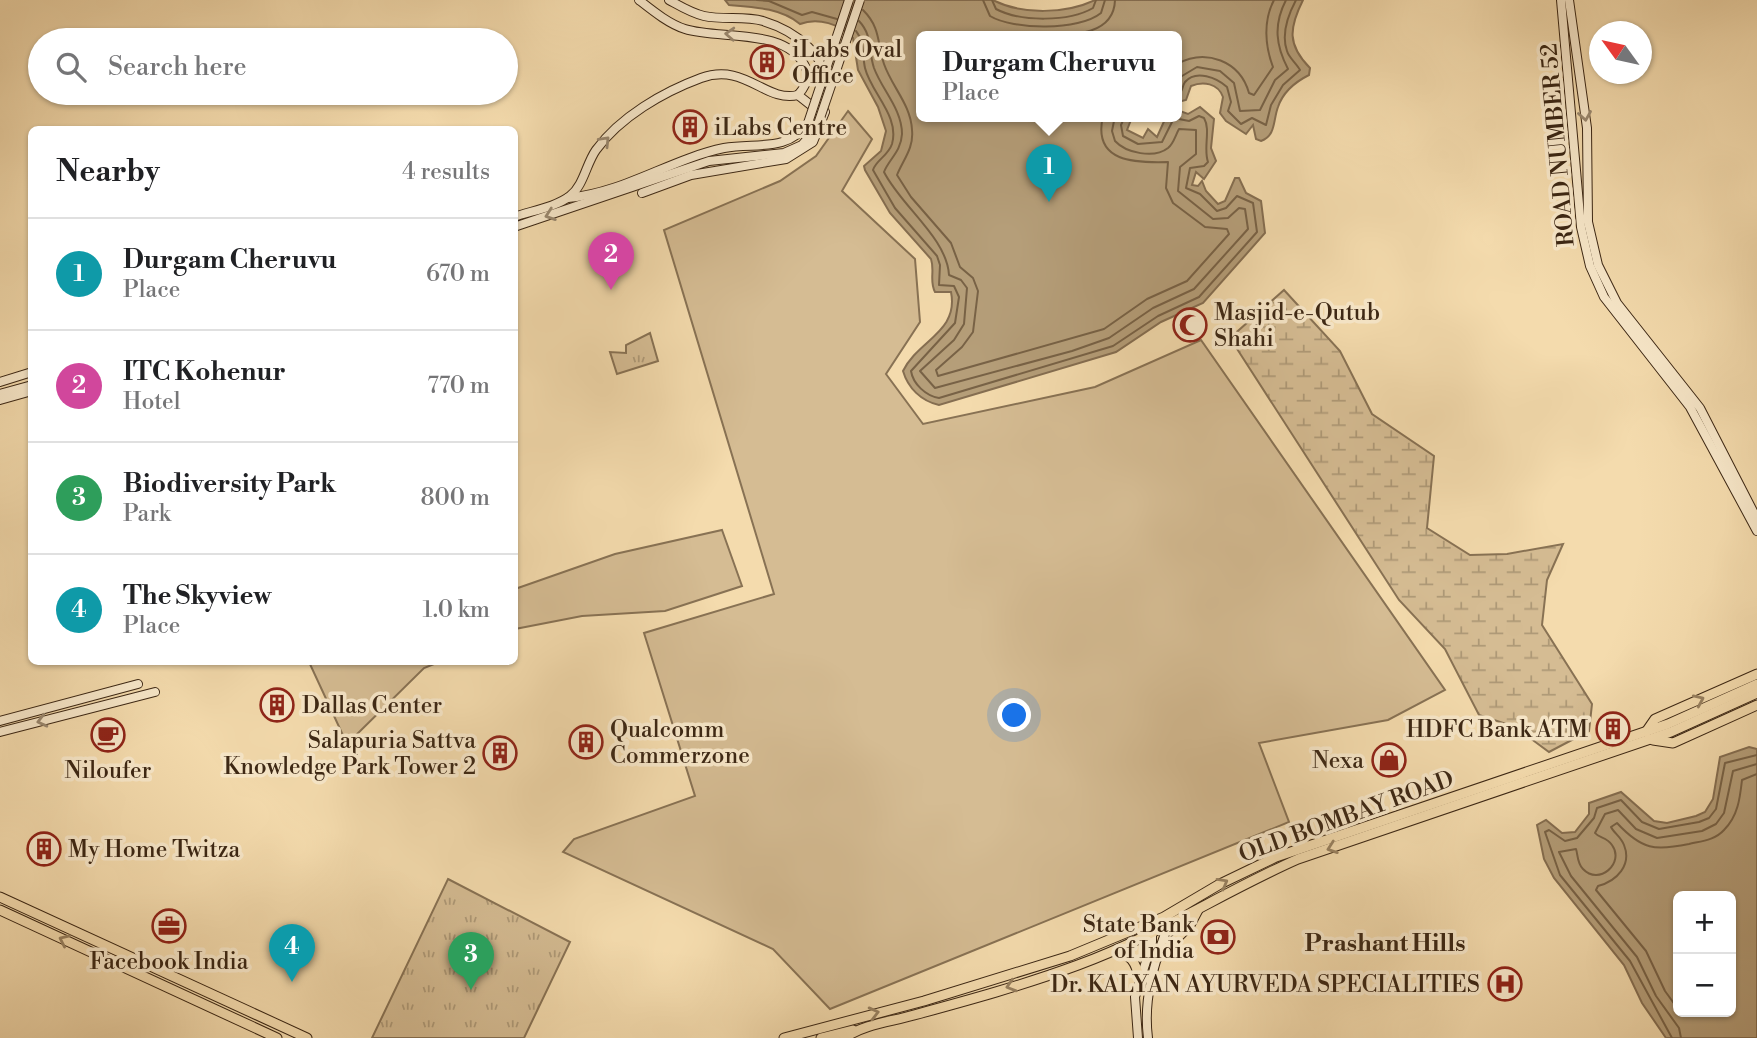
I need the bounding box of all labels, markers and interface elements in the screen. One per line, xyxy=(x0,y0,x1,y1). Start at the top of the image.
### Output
north arrow xyxy=(1589,21,1652,84)
one-way arrow xyxy=(724,27,735,42)
search box xyxy=(28,28,518,105)
popup xyxy=(916,31,1182,122)
place label: iLabs Oval Office xyxy=(792,36,902,90)
street label: ROAD NUMBER 52 xyxy=(1535,42,1581,248)
building icon: iLabs Oval Office xyxy=(748,43,786,81)
text: Durgam Cheruvu xyxy=(942,47,1156,79)
icon: search xyxy=(52,48,90,86)
text: Search here xyxy=(108,51,247,83)
text: Place xyxy=(942,79,1000,107)
building icon: iLabs Centre xyxy=(671,108,709,146)
one-way arrow xyxy=(1577,110,1592,122)
place label: iLabs Centre xyxy=(714,114,847,142)
one-way arrow xyxy=(596,136,609,149)
pin: 1 xyxy=(1026,144,1072,202)
text: Nearby xyxy=(56,153,160,191)
text: 4 results xyxy=(402,158,490,186)
one-way arrow xyxy=(544,207,556,221)
pin: 2 xyxy=(588,232,634,290)
text: Durgam Cheruvu xyxy=(123,244,337,276)
text: 1 xyxy=(73,260,85,288)
text: 670 m xyxy=(426,260,490,288)
text: Place xyxy=(123,276,180,304)
place label: Masjid-e-Qutub Shahi xyxy=(1214,299,1380,353)
mosque icon: Masjid-e-Qutub Shahi xyxy=(1171,306,1209,344)
text: ITC Kohenur xyxy=(123,356,286,388)
text: 2 xyxy=(72,372,86,400)
text: 770 m xyxy=(427,372,490,400)
text: Hotel xyxy=(123,388,181,416)
text: Biodiversity Park xyxy=(123,468,336,500)
text: 3 xyxy=(72,484,86,512)
text: 800 m xyxy=(421,484,490,512)
text: Park xyxy=(123,500,171,528)
text: The Skyview xyxy=(123,580,271,612)
text: 4 xyxy=(71,596,87,624)
text: 1.0 km xyxy=(422,596,490,624)
text: Place xyxy=(123,612,180,640)
building icon: Dallas Center xyxy=(258,686,296,724)
place label: Dallas Center xyxy=(302,692,442,720)
one-way arrow xyxy=(1692,694,1704,708)
your location xyxy=(997,698,1031,732)
building icon: HDFC Bank ATM xyxy=(1594,710,1632,748)
one-way arrow xyxy=(36,713,48,727)
cafe icon: Niloufer xyxy=(89,716,127,754)
place label: Qualcomm Commerzone xyxy=(610,716,750,770)
place label: HDFC Bank ATM xyxy=(1406,716,1589,744)
building icon: Qualcomm Commerzone xyxy=(567,723,605,761)
place label: Salapuria Sattva Knowledge Park Tower 2 xyxy=(223,727,476,781)
building icon: Salapuria Sattva Knowledge Park Tower 2 xyxy=(481,734,519,772)
shop icon: Nexa xyxy=(1370,741,1408,779)
place label: Nexa xyxy=(1312,747,1364,775)
place label: Niloufer xyxy=(65,757,152,785)
street label: OLD BOMBAY ROAD xyxy=(1235,765,1458,869)
building icon: My Home Twitza xyxy=(25,830,63,868)
place label: My Home Twitza xyxy=(68,836,241,864)
one-way arrow xyxy=(1326,840,1338,854)
one-way arrow xyxy=(1215,878,1228,891)
map controls xyxy=(1673,891,1736,1017)
button: + xyxy=(1673,891,1736,954)
office icon: Facebook India xyxy=(150,907,188,945)
place label: State Bank of India xyxy=(1083,911,1195,965)
bank icon: State Bank of India xyxy=(1199,918,1237,956)
pin: 4 xyxy=(269,924,315,982)
district label: Prashant Hills xyxy=(1305,929,1465,959)
pin: 3 xyxy=(448,932,494,990)
one-way arrow xyxy=(59,934,72,948)
place label: Facebook India xyxy=(90,948,249,976)
button: − xyxy=(1673,954,1736,1017)
hospital icon: Dr. KALYAN AYURVEDA SPECIALITIES xyxy=(1486,965,1524,1003)
place label: Dr. KALYAN AYURVEDA SPECIALITIES xyxy=(1050,971,1480,999)
one-way arrow xyxy=(1005,978,1017,993)
one-way arrow xyxy=(867,1007,879,1021)

